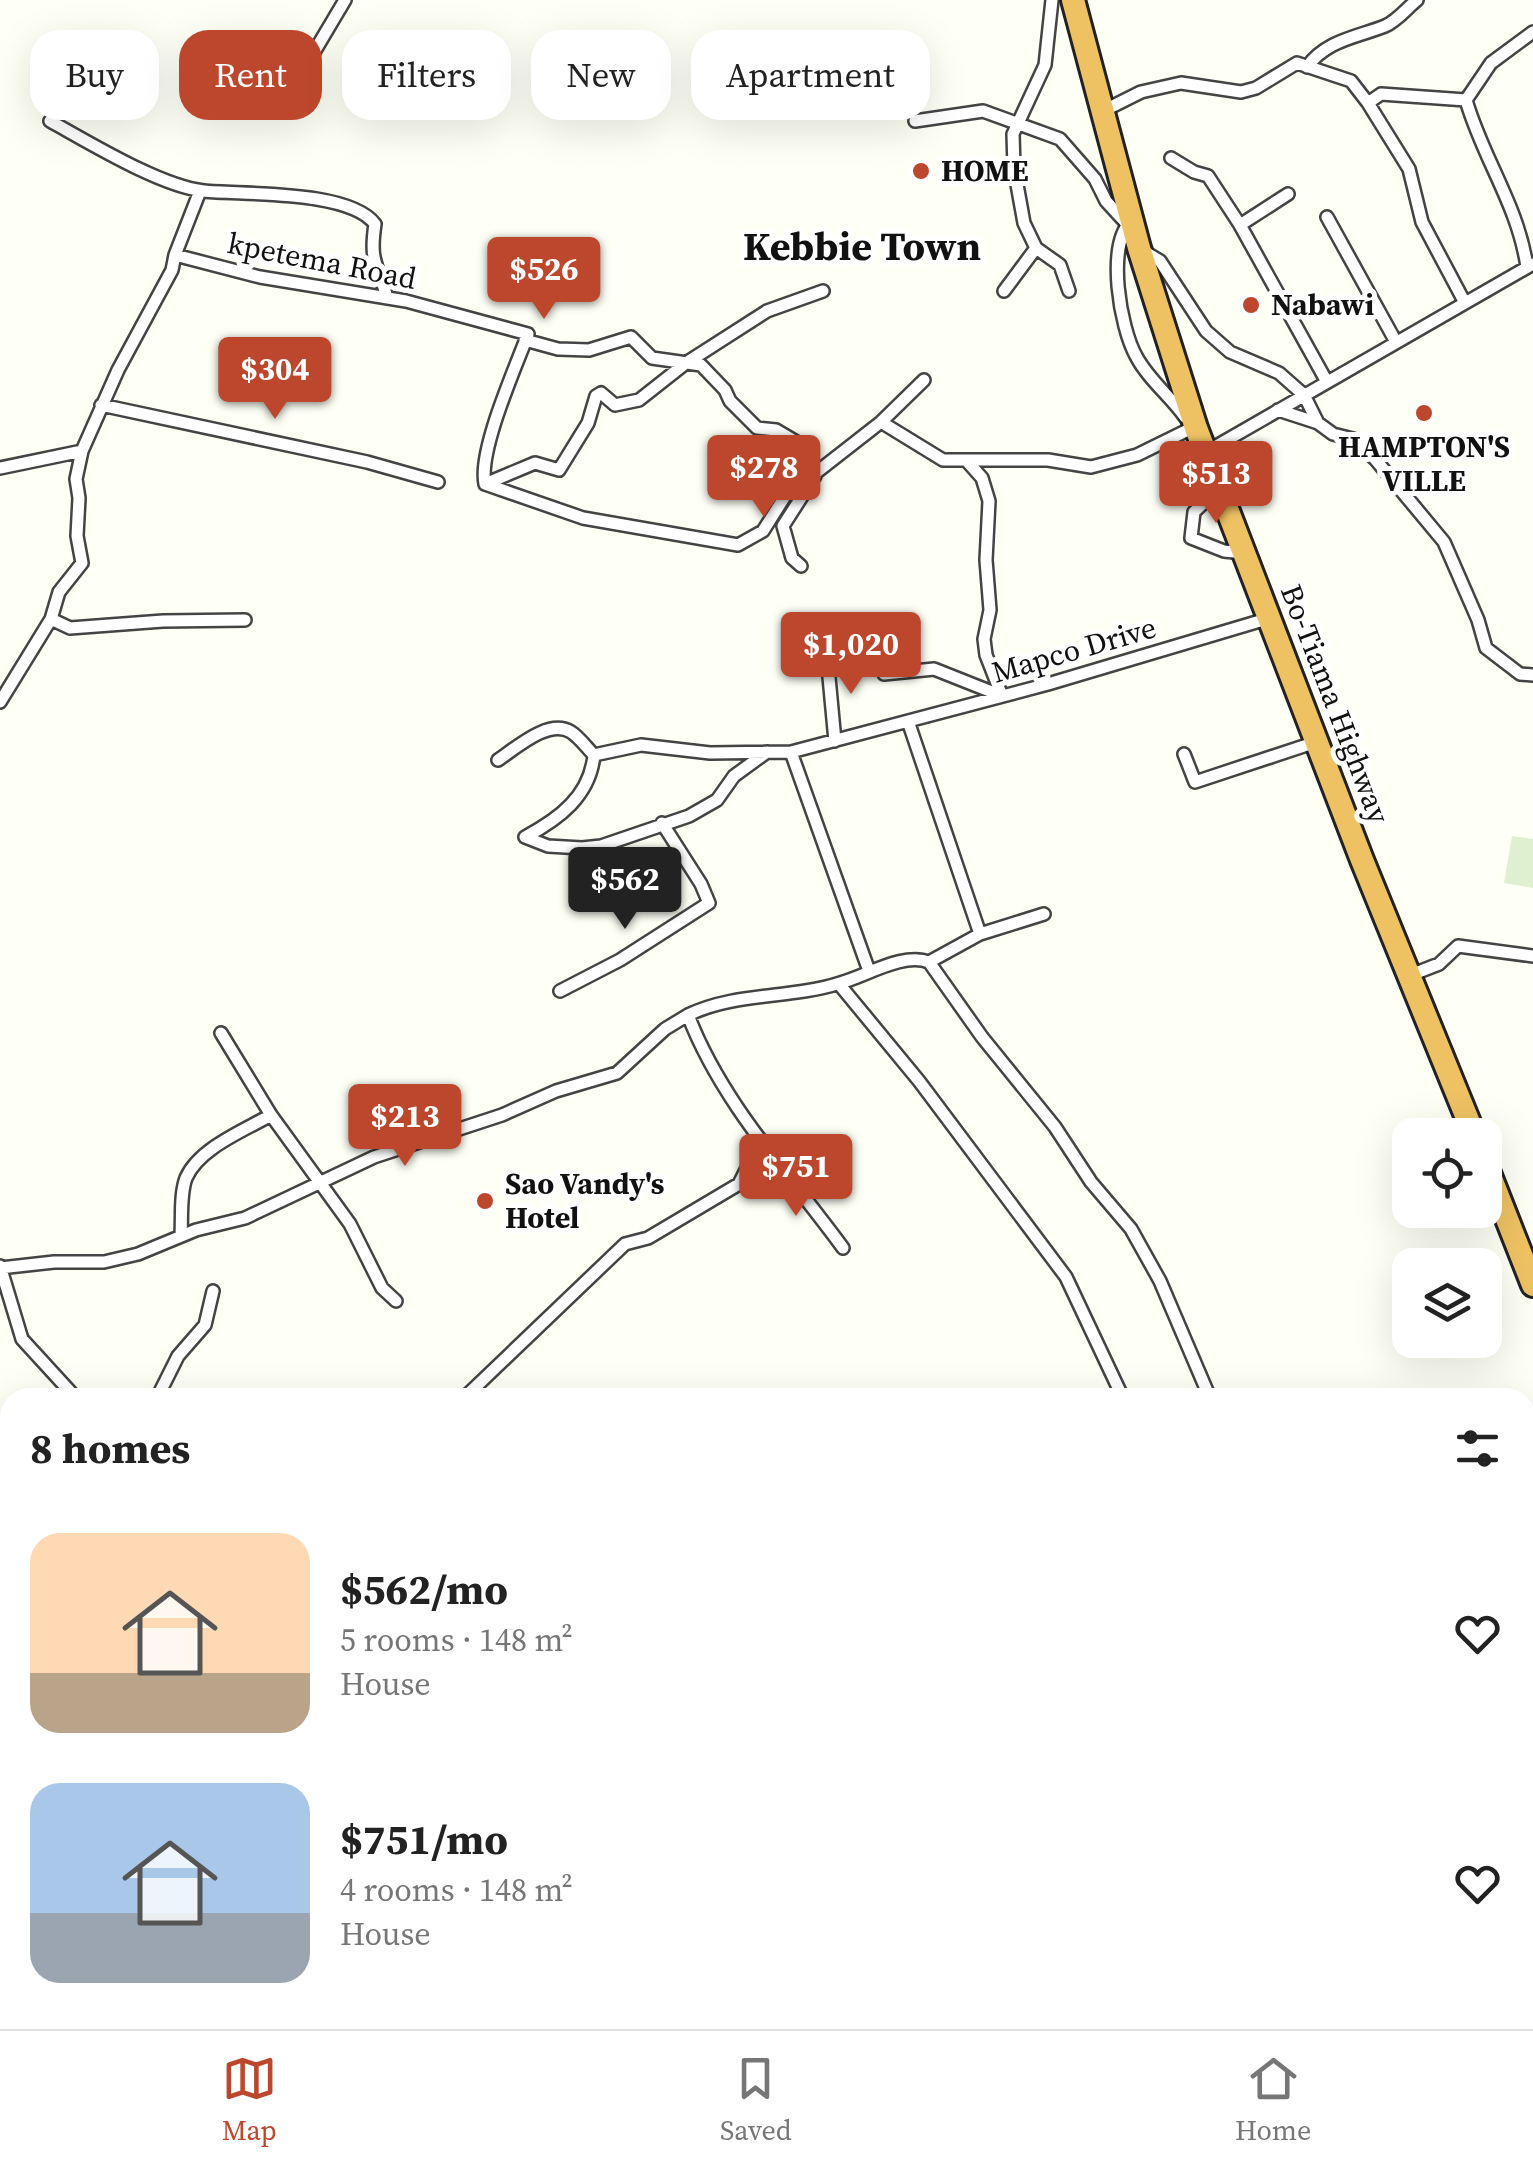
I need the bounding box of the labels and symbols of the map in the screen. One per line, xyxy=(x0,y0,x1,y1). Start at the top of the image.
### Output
place label: HOME xyxy=(941,150,1029,191)
marker: HOME xyxy=(910,160,932,182)
district label: Kebbie Town xyxy=(743,219,981,273)
street label: kpetema Road xyxy=(224,222,420,299)
pin: $526 xyxy=(485,237,603,322)
place label: Nabawi xyxy=(1271,284,1374,325)
marker: Nabawi xyxy=(1240,294,1262,316)
pin: $304 xyxy=(216,337,334,422)
marker: HAMPTON'S VILLE xyxy=(1413,402,1435,424)
place label: HAMPTON'S VILLE xyxy=(1338,426,1510,501)
pin: $278 xyxy=(705,435,823,520)
pin: $513 xyxy=(1157,441,1275,526)
street label: Bo-Tiama Highway xyxy=(1271,578,1400,830)
street label: Mapco Drive xyxy=(987,607,1161,693)
pin: $1,020 xyxy=(770,612,932,697)
pin: $562 xyxy=(566,847,684,932)
pin: $213 xyxy=(346,1084,464,1169)
pin: $751 xyxy=(737,1134,855,1219)
place label: Sao Vandy's Hotel xyxy=(505,1163,664,1238)
marker: Sao Vandy's Hotel xyxy=(474,1190,496,1212)

